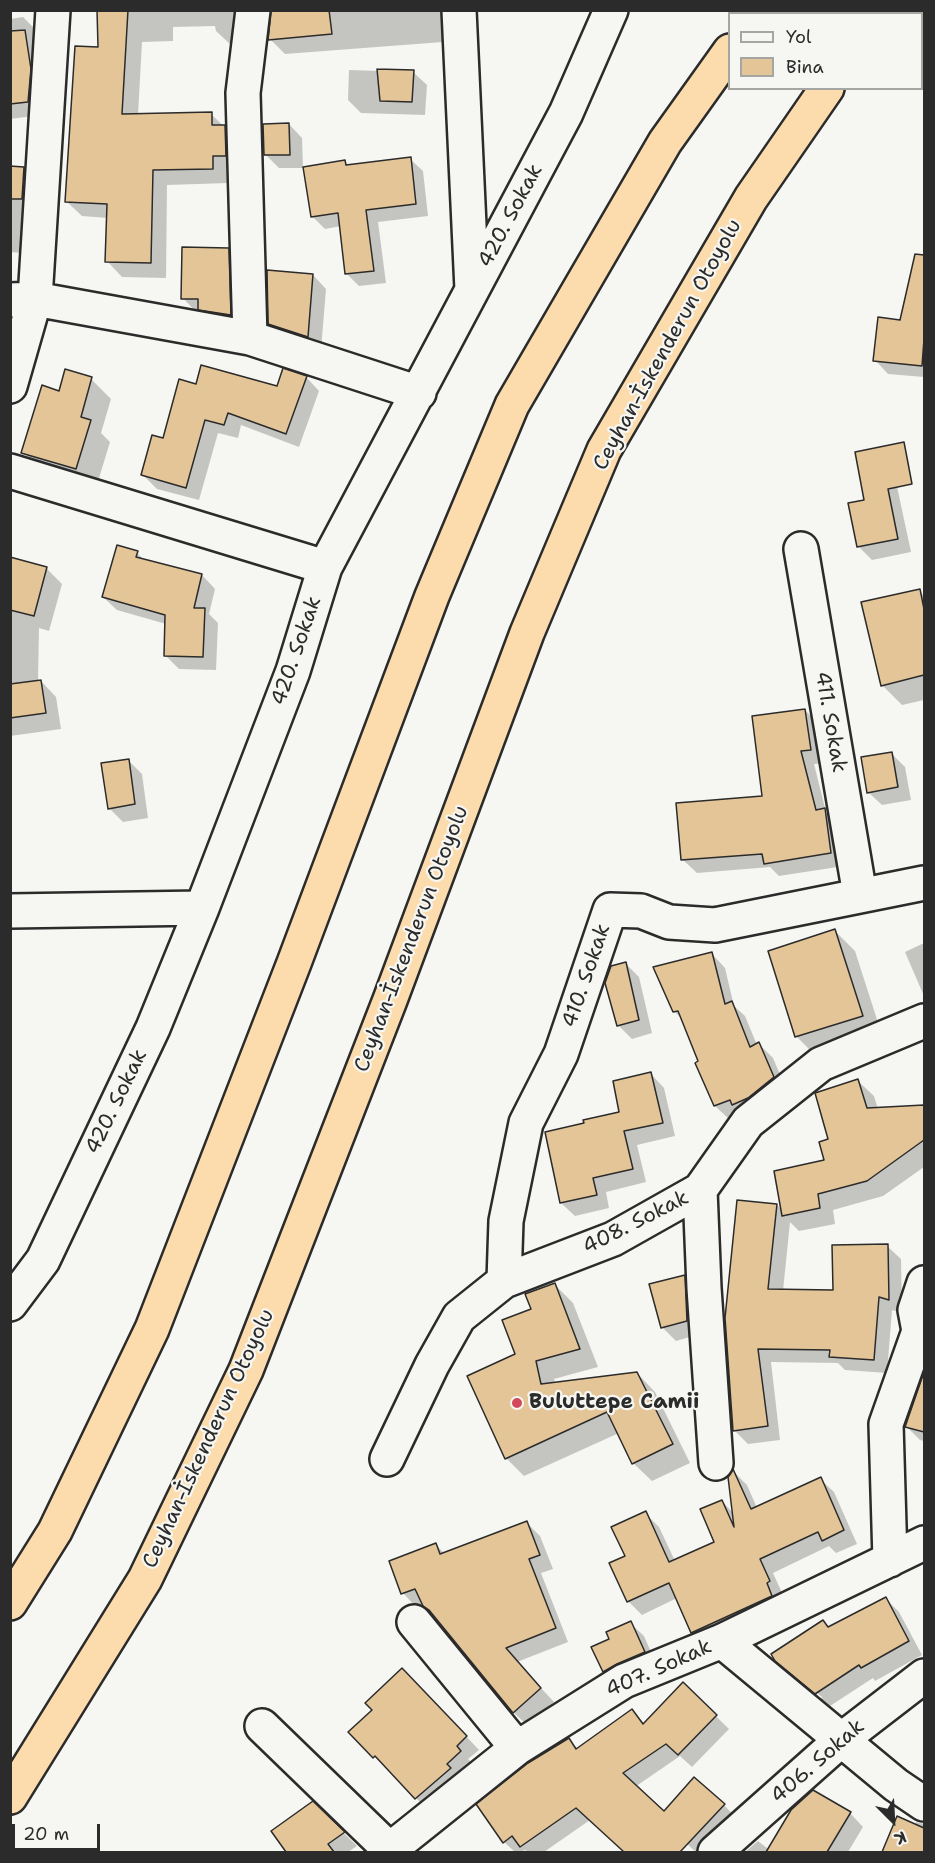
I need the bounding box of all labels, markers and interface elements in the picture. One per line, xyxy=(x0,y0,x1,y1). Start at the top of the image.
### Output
legend xyxy=(728,12,923,90)
text: Yol xyxy=(786,25,811,49)
text: Bina xyxy=(786,55,824,79)
street label: 420. Sokak xyxy=(473,160,549,272)
street label: Ceyhan-İskenderun Otoyolu xyxy=(588,215,748,475)
street label: 420. Sokak xyxy=(267,593,327,709)
street label: 411. Sokak xyxy=(809,670,851,774)
street label: Ceyhan-İskenderun Otoyolu xyxy=(350,802,474,1076)
street label: 410. Sokak xyxy=(557,921,617,1031)
street label: 420. Sokak xyxy=(81,1046,153,1158)
street label: 408. Sokak xyxy=(579,1186,693,1260)
street label: Ceyhan-İskenderun Otoyolu xyxy=(138,1305,280,1573)
place label: Buluttepe Camii xyxy=(529,1390,699,1416)
marker: Buluttepe Camii xyxy=(510,1396,524,1410)
street label: 407. Sokak xyxy=(602,1634,716,1704)
street label: 406. Sokak xyxy=(766,1715,870,1809)
north arrow xyxy=(863,1791,923,1851)
scale bar xyxy=(15,1812,104,1850)
text: 20 m xyxy=(23,1822,69,1846)
text: K xyxy=(891,1826,910,1850)

